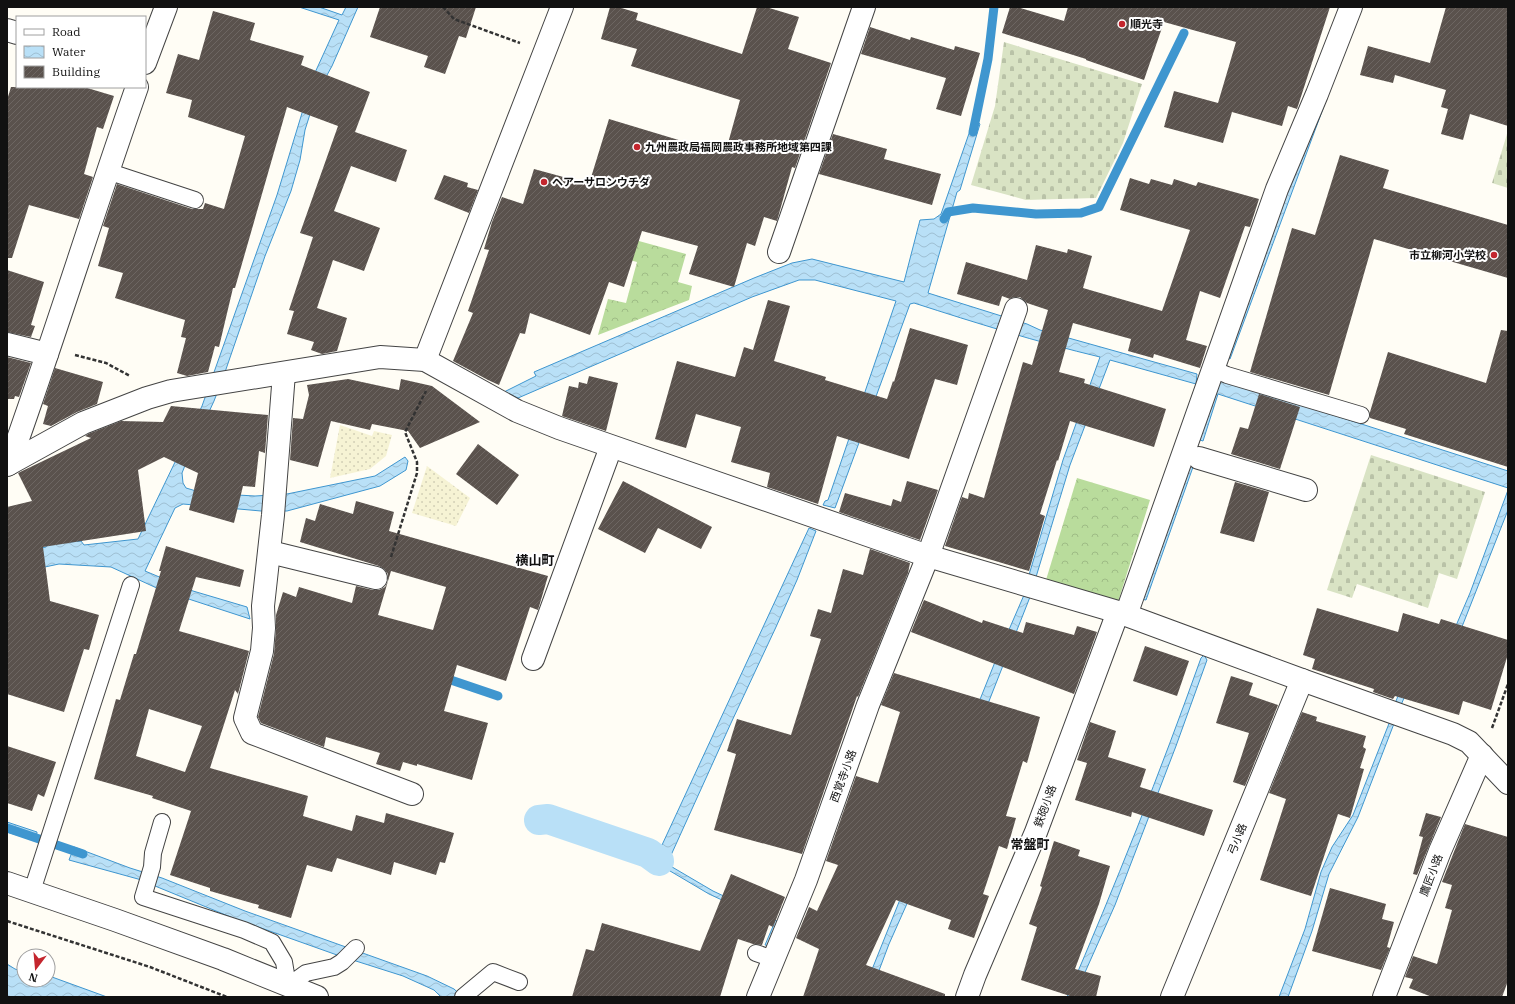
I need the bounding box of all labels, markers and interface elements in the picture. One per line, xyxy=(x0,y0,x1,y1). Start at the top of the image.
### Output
legend xyxy=(16,16,146,88)
place label: 順光寺 xyxy=(1130,17,1163,31)
marker: 順光寺 xyxy=(1117,19,1127,29)
text: Road xyxy=(52,24,81,39)
text: Water xyxy=(52,44,86,59)
text: Building xyxy=(52,64,100,79)
place label: 九州農政局福岡農政事務所地域第四課 xyxy=(645,140,832,154)
marker: 九州農政局福岡農政事務所地域第四課 xyxy=(632,142,642,152)
place label: ヘアーサロンウチダ xyxy=(552,175,650,189)
marker: ヘアーサロンウチダ xyxy=(539,177,549,187)
place label: 市立柳河小学校 xyxy=(1409,248,1486,262)
marker: 市立柳河小学校 xyxy=(1489,250,1499,260)
district label: 横山町 xyxy=(515,552,555,569)
street label: 西覚寺小路 xyxy=(827,748,859,804)
street label: 鉄砲小路 xyxy=(1031,783,1059,829)
street label: 弓小路 xyxy=(1224,821,1250,857)
district label: 常盤町 xyxy=(1010,836,1050,853)
street label: 鷹匠小路 xyxy=(1417,852,1445,898)
north arrow xyxy=(16,948,56,988)
text: N xyxy=(27,970,39,986)

